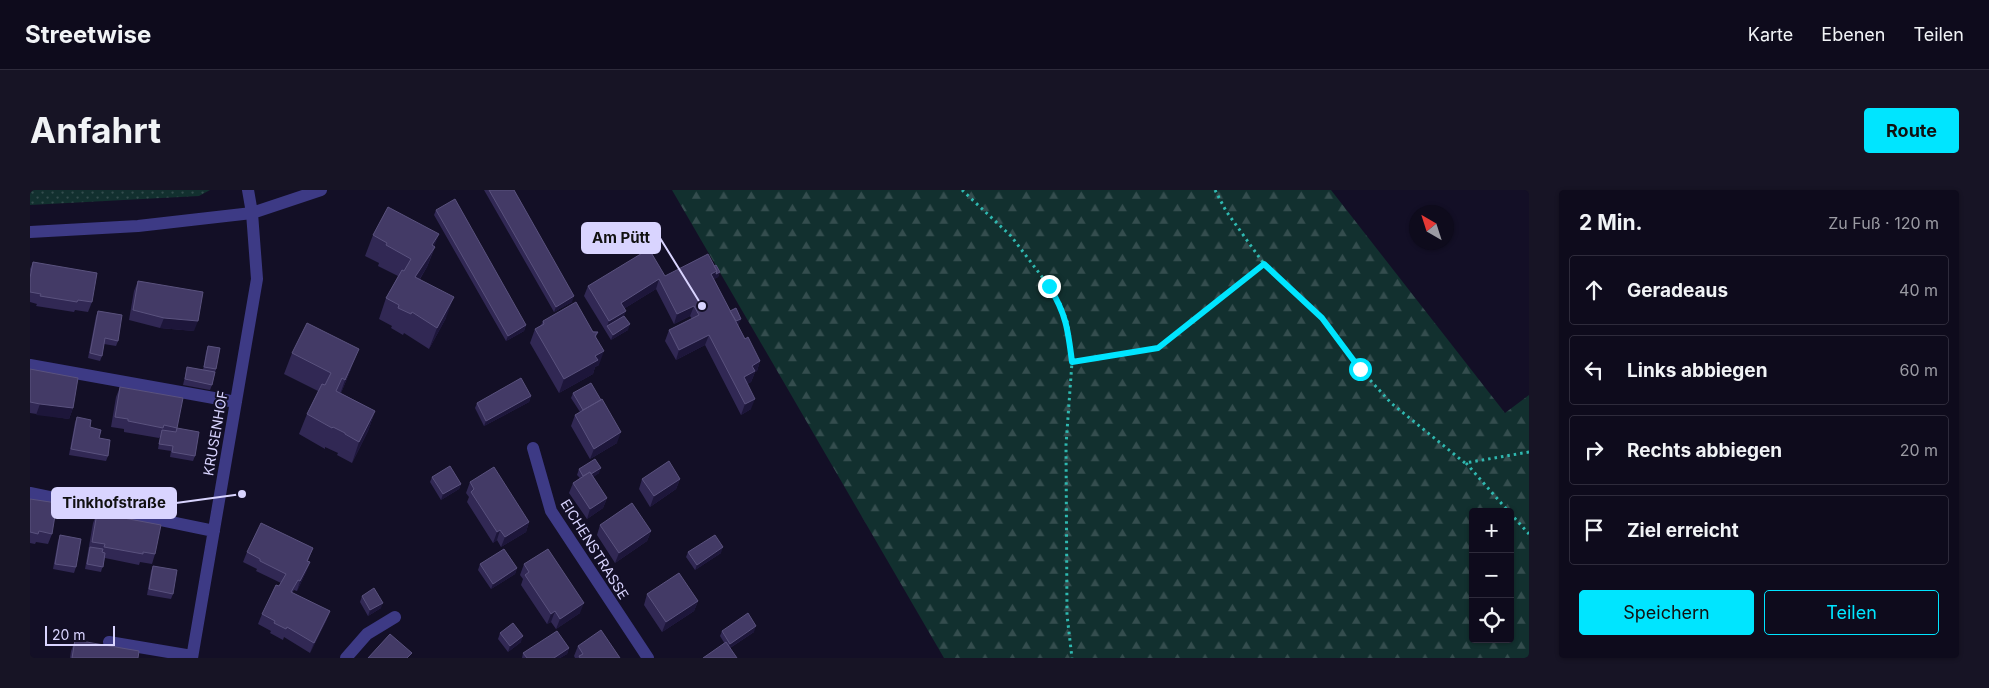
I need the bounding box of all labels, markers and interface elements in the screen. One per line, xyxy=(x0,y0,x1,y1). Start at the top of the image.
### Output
text: Streetwise xyxy=(25,20,151,49)
text: Karte xyxy=(1748,24,1793,45)
text: Ebenen xyxy=(1821,24,1885,45)
text: Teilen xyxy=(1913,24,1964,45)
button: Route xyxy=(1864,108,1959,153)
text: Anfahrt xyxy=(30,109,161,151)
north arrow xyxy=(1409,205,1454,250)
text: 2 Min. xyxy=(1579,210,1643,235)
text: Zu Fuß · 120 m xyxy=(1828,213,1939,233)
callout: Am Pütt xyxy=(582,223,660,253)
text: Am Pütt xyxy=(592,228,650,247)
route end xyxy=(1038,275,1061,298)
icon: ahead xyxy=(1580,276,1608,304)
text: Geradeaus xyxy=(1627,279,1728,302)
text: 40 m xyxy=(1899,280,1938,300)
icon: left xyxy=(1580,356,1608,384)
route start xyxy=(1349,358,1372,381)
text: Links abbiegen xyxy=(1627,359,1768,382)
text: 60 m xyxy=(1899,360,1938,380)
street label: KRUSENHOF xyxy=(199,389,231,477)
icon: right xyxy=(1580,436,1608,464)
text: Rechts abbiegen xyxy=(1627,439,1782,462)
text: 20 m xyxy=(1900,440,1938,460)
callout: Tinkhofstraße xyxy=(52,488,176,518)
text: Tinkhofstraße xyxy=(62,493,166,512)
street label: EICHENSTRASSE xyxy=(557,496,633,602)
map controls xyxy=(1469,508,1514,643)
button: + xyxy=(1469,508,1514,553)
icon: arrive xyxy=(1580,516,1608,544)
text: Ziel erreicht xyxy=(1627,519,1739,542)
button: − xyxy=(1469,553,1514,598)
button: Speichern xyxy=(1579,590,1754,635)
button: Teilen xyxy=(1764,590,1939,635)
button: locate xyxy=(1469,598,1514,643)
scale bar xyxy=(45,623,115,646)
text: 20 m xyxy=(52,626,86,643)

